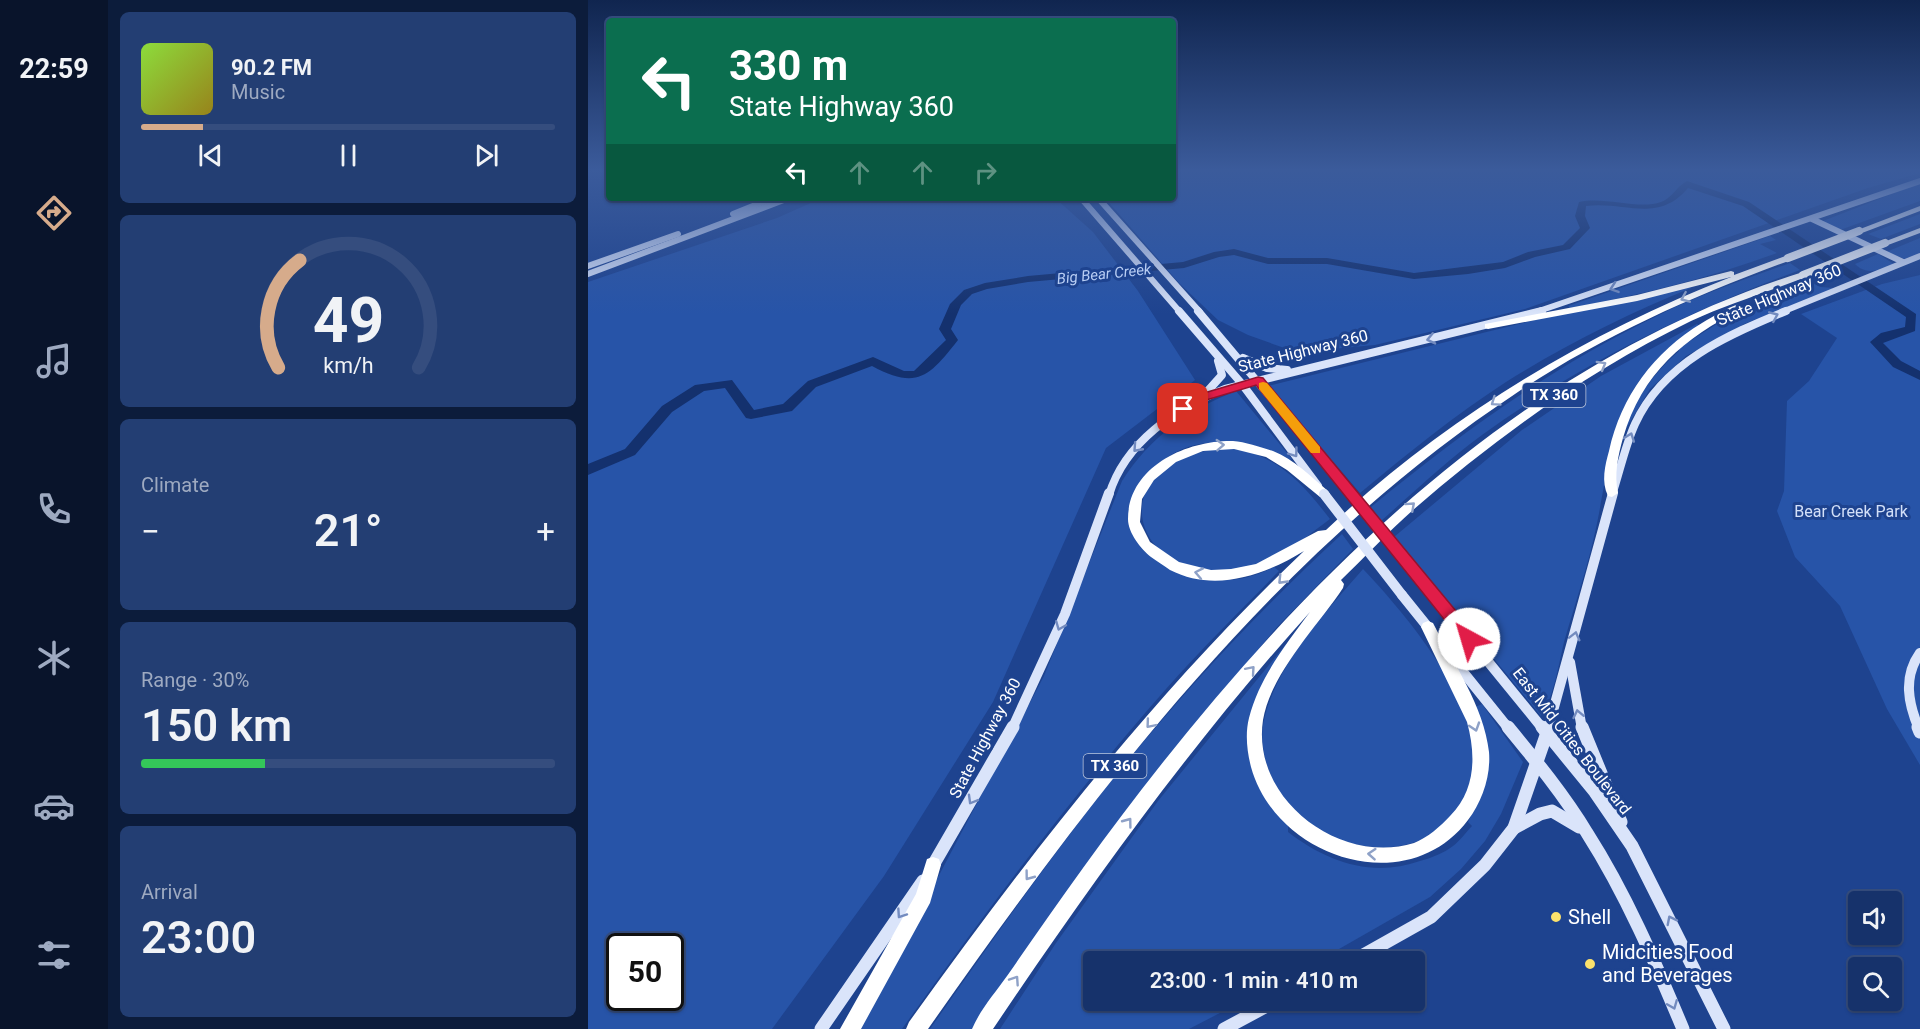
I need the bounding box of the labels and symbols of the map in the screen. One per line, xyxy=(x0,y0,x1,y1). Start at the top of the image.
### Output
water label: Big Bear Creek xyxy=(1056,260,1153,288)
street label: State Highway 360 xyxy=(1714,260,1844,330)
one-way arrow xyxy=(1609,281,1620,294)
one-way arrow xyxy=(1680,291,1691,303)
one-way arrow xyxy=(1767,311,1778,323)
street label: State Highway 360 xyxy=(1236,326,1370,376)
one-way arrow xyxy=(1426,332,1436,345)
one-way arrow xyxy=(1596,361,1606,373)
pin xyxy=(1157,383,1208,434)
road number: TX 360 xyxy=(1522,383,1586,407)
one-way arrow xyxy=(1491,395,1502,406)
one-way arrow xyxy=(1623,433,1636,443)
one-way arrow xyxy=(1216,439,1225,452)
one-way arrow xyxy=(1133,442,1144,452)
one-way arrow xyxy=(1287,446,1298,457)
one-way arrow xyxy=(1405,502,1415,513)
park label: Bear Creek Park xyxy=(1794,502,1909,521)
one-way arrow xyxy=(1194,567,1204,580)
one-way arrow xyxy=(1278,574,1289,584)
position arrow xyxy=(1437,607,1501,671)
one-way arrow xyxy=(1055,620,1067,631)
one-way arrow xyxy=(1567,631,1580,641)
street label: East Mid Cities Boulevard xyxy=(1509,664,1635,818)
one-way arrow xyxy=(1244,666,1255,677)
street label: State Highway 360 xyxy=(945,675,1025,801)
one-way arrow xyxy=(1572,710,1585,720)
one-way arrow xyxy=(1146,717,1157,728)
one-way arrow xyxy=(1468,722,1480,732)
road number: TX 360 xyxy=(1084,754,1146,778)
one-way arrow xyxy=(968,794,979,804)
one-way arrow xyxy=(1121,817,1132,828)
one-way arrow xyxy=(1368,848,1377,861)
one-way arrow xyxy=(1025,870,1036,881)
place label: Shell xyxy=(1568,905,1611,929)
one-way arrow xyxy=(897,907,908,918)
marker: Shell xyxy=(1549,910,1563,924)
one-way arrow xyxy=(1667,915,1678,926)
speed limit sign: 50 xyxy=(606,933,684,1011)
place label: Midcities Food and Beverages xyxy=(1602,940,1733,987)
marker: Midcities Food and Beverages xyxy=(1583,957,1597,971)
one-way arrow xyxy=(1007,976,1018,987)
one-way arrow xyxy=(1666,998,1678,1009)

